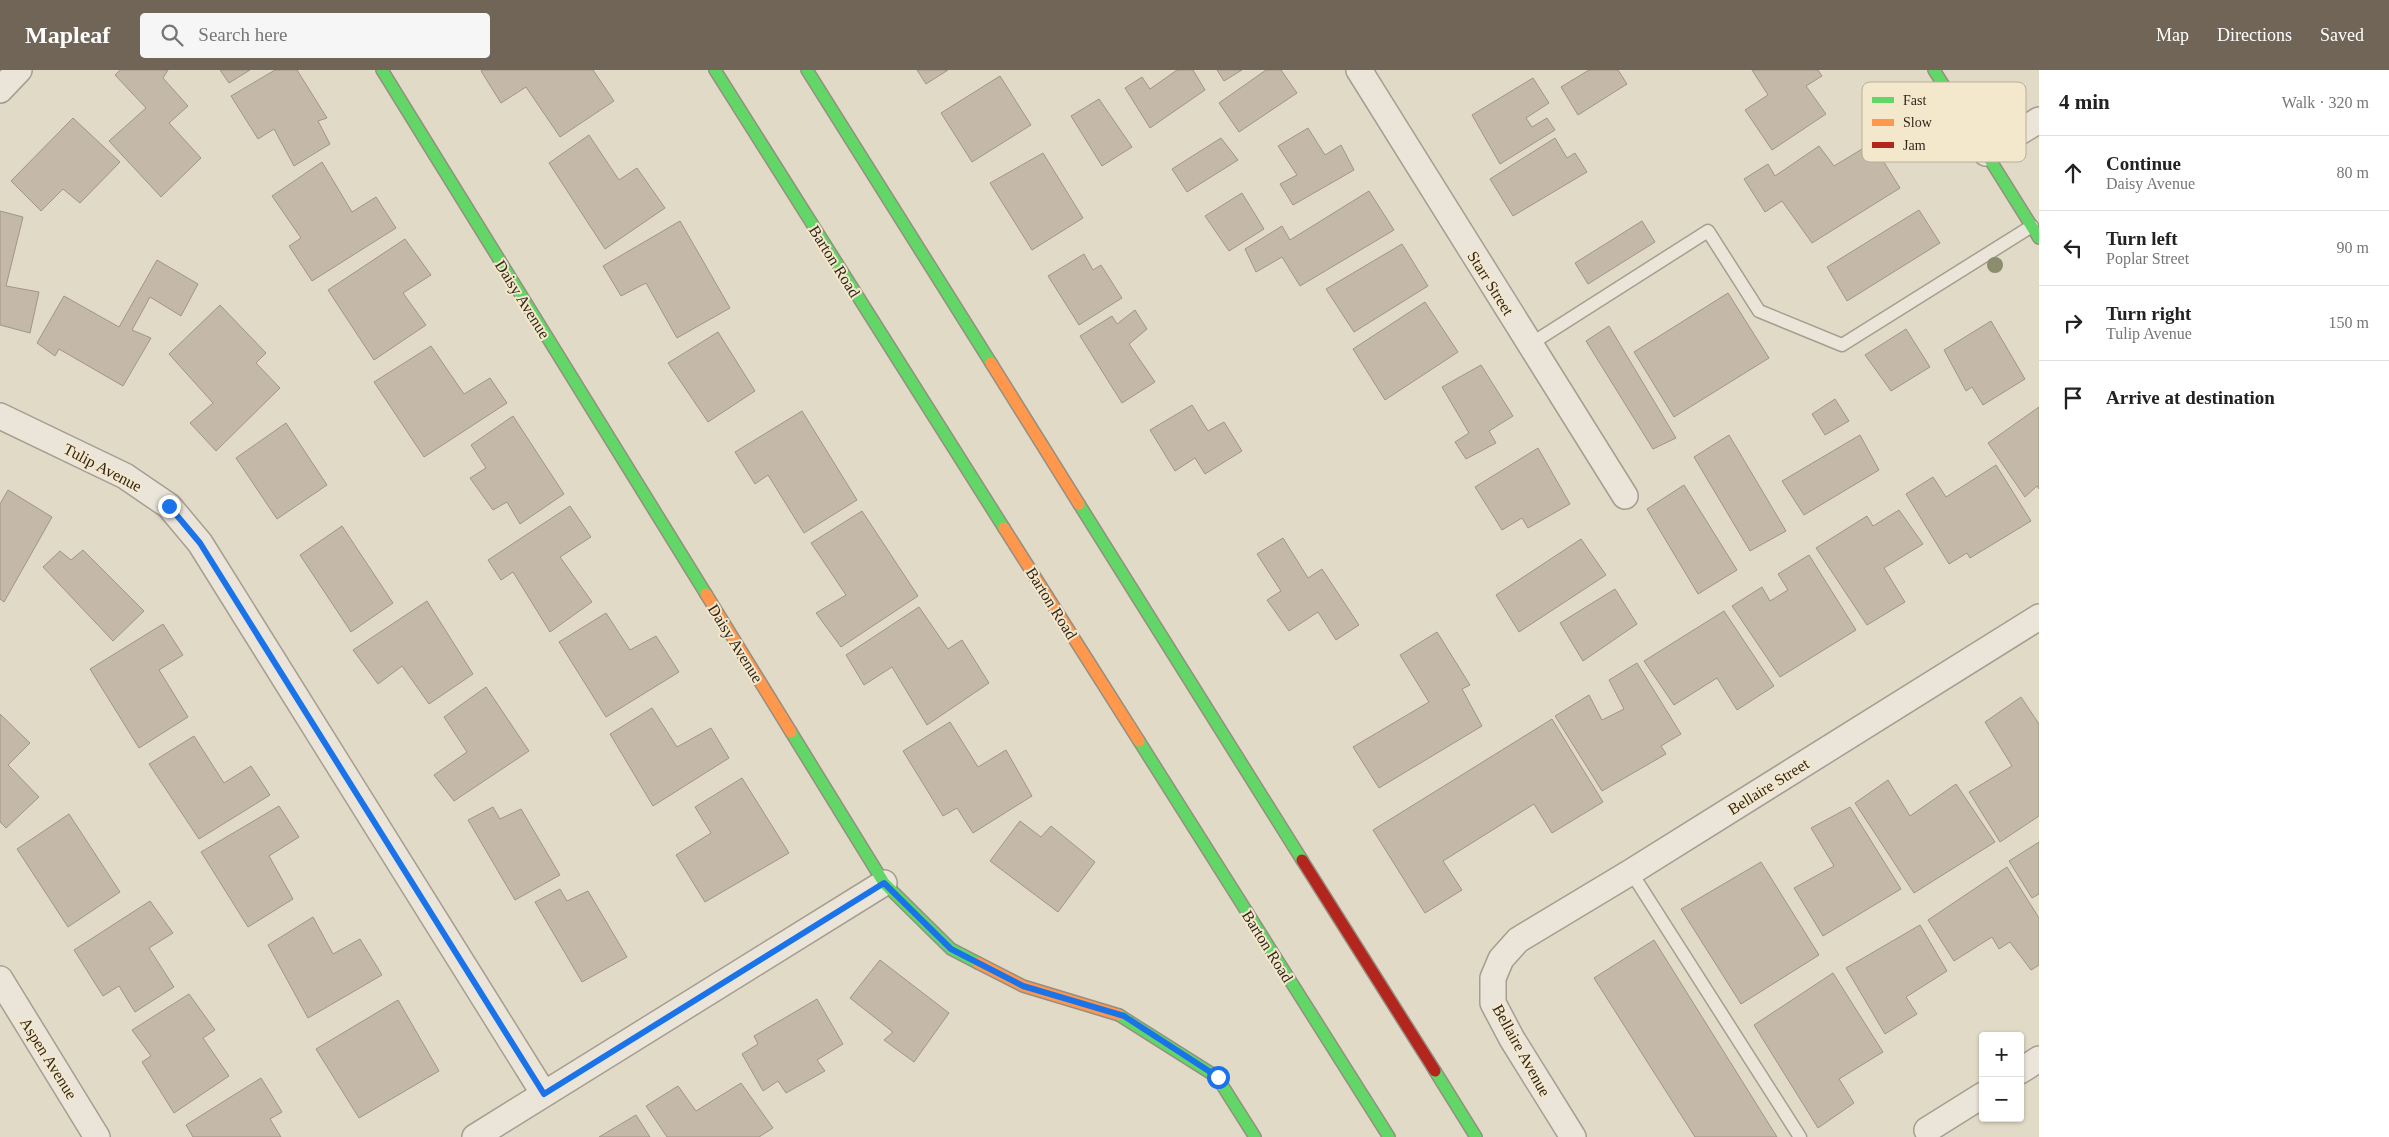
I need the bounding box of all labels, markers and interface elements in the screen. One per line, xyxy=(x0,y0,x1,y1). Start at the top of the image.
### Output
search box xyxy=(140,13,490,58)
icon: search xyxy=(158,21,186,49)
text: Mapleaf xyxy=(25,22,110,48)
text: Search here xyxy=(198,24,287,45)
text: Map xyxy=(2156,25,2189,45)
text: Directions xyxy=(2217,25,2292,45)
text: Saved xyxy=(2320,25,2364,45)
legend xyxy=(1862,82,2026,162)
text: 4 min xyxy=(2059,90,2110,114)
text: Fast xyxy=(1903,93,1926,108)
text: Walk · 320 m xyxy=(2282,94,2369,111)
text: Slow xyxy=(1903,115,1933,130)
text: Jam xyxy=(1903,138,1926,153)
text: Continue xyxy=(2106,153,2181,174)
icon: ahead xyxy=(2059,159,2087,187)
text: 80 m xyxy=(2337,164,2369,181)
text: Daisy Avenue xyxy=(2106,175,2195,192)
street label: Barton Road xyxy=(806,222,863,300)
text: Turn left xyxy=(2106,228,2178,249)
icon: left xyxy=(2059,234,2087,262)
text: 90 m xyxy=(2337,239,2369,256)
street label: Starr Street xyxy=(1464,248,1517,319)
text: Poplar Street xyxy=(2106,250,2189,267)
street label: Daisy Avenue xyxy=(491,257,553,342)
text: Turn right xyxy=(2106,303,2191,324)
icon: right xyxy=(2059,309,2087,337)
text: 150 m xyxy=(2329,314,2369,331)
text: Tulip Avenue xyxy=(2106,325,2192,342)
icon: arrive xyxy=(2059,384,2087,412)
text: Arrive at destination xyxy=(2106,387,2275,408)
street label: Tulip Avenue xyxy=(60,440,145,496)
route end xyxy=(158,495,181,518)
street label: Barton Road xyxy=(1023,564,1080,642)
street label: Daisy Avenue xyxy=(704,601,766,686)
street label: Bellaire Street xyxy=(1725,755,1812,818)
street label: Barton Road xyxy=(1239,907,1296,985)
street label: Bellaire Avenue xyxy=(1489,1001,1554,1099)
street label: Aspen Avenue xyxy=(16,1015,80,1103)
map controls xyxy=(1979,1032,2024,1122)
button: + xyxy=(1979,1032,2024,1077)
route start xyxy=(1207,1066,1230,1089)
button: − xyxy=(1979,1077,2024,1122)

